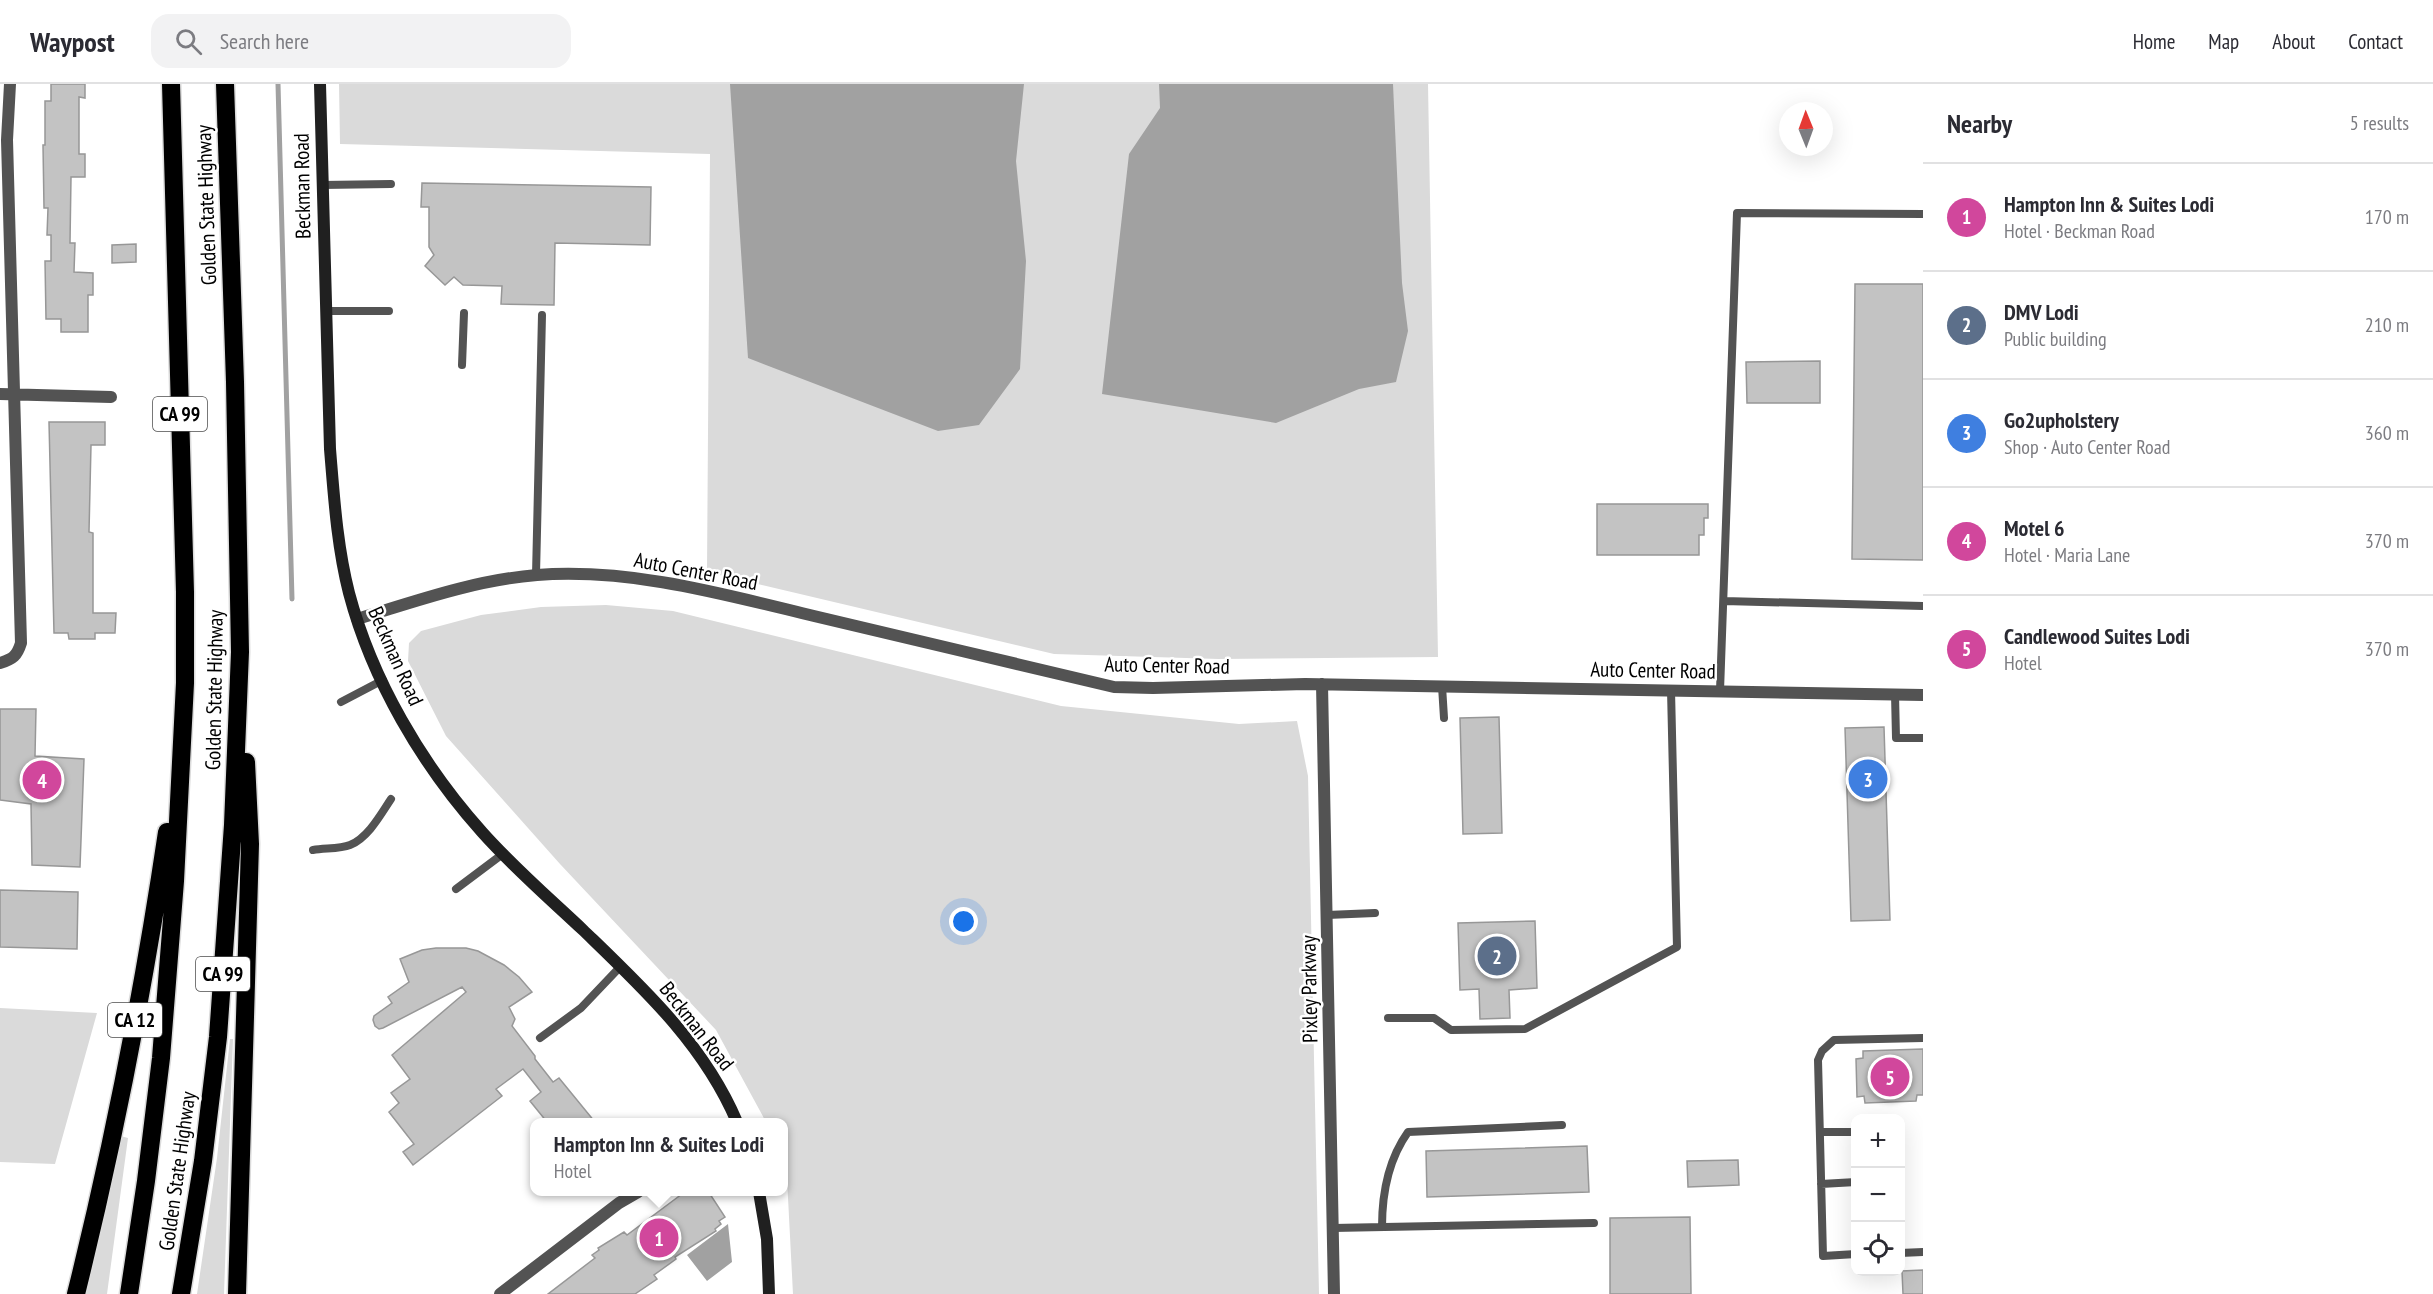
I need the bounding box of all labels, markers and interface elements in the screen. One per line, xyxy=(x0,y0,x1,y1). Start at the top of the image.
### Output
search box xyxy=(151,14,571,68)
text: Waypost xyxy=(30,23,115,60)
icon: search xyxy=(172,25,205,58)
text: Search here xyxy=(220,27,309,55)
text: Home xyxy=(2133,28,2175,55)
text: Map xyxy=(2208,28,2239,55)
text: About xyxy=(2272,28,2315,55)
text: Contact xyxy=(2348,28,2403,55)
north arrow xyxy=(1779,102,1833,156)
text: Nearby xyxy=(1947,107,2012,140)
text: 5 results xyxy=(2350,110,2409,136)
street label: Golden State Highway xyxy=(190,124,222,286)
street label: Beckman Road xyxy=(288,133,316,239)
text: Hampton Inn & Suites Lodi xyxy=(2004,190,2214,218)
text: 1 xyxy=(1962,204,1971,230)
text: 170 m xyxy=(2365,204,2409,230)
text: Hotel · Beckman Road xyxy=(2004,218,2155,244)
text: DMV Lodi xyxy=(2004,298,2079,326)
text: 2 xyxy=(1962,312,1971,338)
text: 210 m xyxy=(2365,312,2409,338)
text: Public building xyxy=(2004,326,2107,352)
road number: CA 99 xyxy=(153,397,207,431)
text: Go2upholstery xyxy=(2004,406,2119,434)
text: 3 xyxy=(1962,420,1971,446)
text: 360 m xyxy=(2365,420,2409,446)
text: Shop · Auto Center Road xyxy=(2004,434,2170,460)
text: Motel 6 xyxy=(2004,514,2065,542)
text: 4 xyxy=(1962,528,1971,554)
text: 370 m xyxy=(2365,528,2409,554)
text: Hotel · Maria Lane xyxy=(2004,542,2130,568)
street label: Auto Center Road xyxy=(632,546,760,596)
street label: Beckman Road xyxy=(362,602,430,710)
street label: Golden State Highway xyxy=(199,609,229,770)
text: Candlewood Suites Lodi xyxy=(2004,622,2190,650)
text: 5 xyxy=(1962,636,1971,662)
text: 370 m xyxy=(2365,636,2409,662)
street label: Auto Center Road xyxy=(1104,650,1230,680)
text: Hotel xyxy=(2004,650,2042,676)
street label: Auto Center Road xyxy=(1590,655,1716,685)
pin: 3 xyxy=(1848,756,1888,802)
pin: 4 xyxy=(22,758,62,802)
your location xyxy=(949,907,978,936)
pin: 2 xyxy=(1478,934,1516,978)
street label: Pixley Parkway xyxy=(1295,935,1323,1043)
road number: CA 99 xyxy=(196,957,250,991)
street label: Beckman Road xyxy=(654,976,740,1076)
road number: CA 12 xyxy=(108,1003,162,1037)
pin: 5 xyxy=(1870,1054,1910,1100)
street label: Golden State Highway xyxy=(152,1090,202,1252)
map controls xyxy=(1851,1114,1905,1276)
button: + xyxy=(1851,1114,1905,1168)
popup xyxy=(530,1118,788,1196)
text: Hampton Inn & Suites Lodi xyxy=(554,1130,764,1158)
text: Hotel xyxy=(554,1158,591,1184)
button: − xyxy=(1851,1168,1905,1222)
pin: 1 xyxy=(640,1216,678,1260)
button: locate xyxy=(1851,1222,1905,1276)

